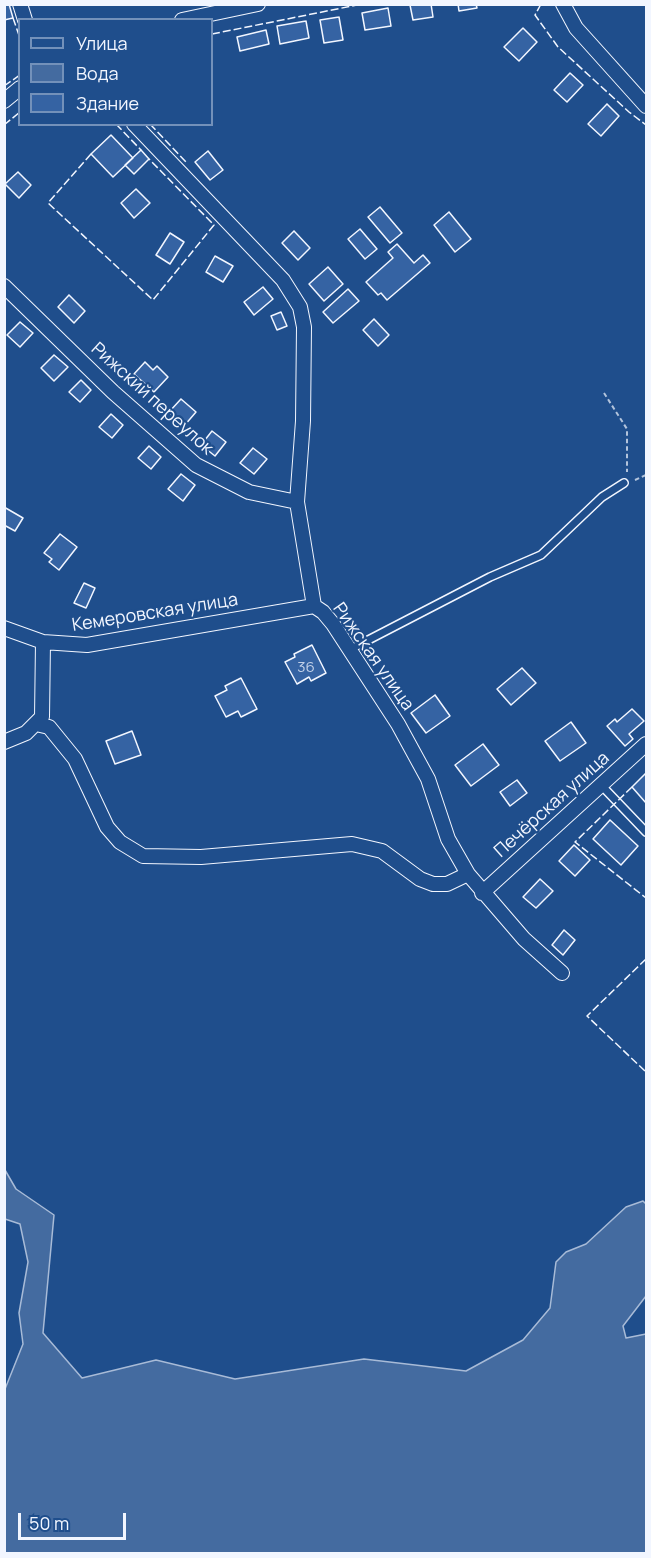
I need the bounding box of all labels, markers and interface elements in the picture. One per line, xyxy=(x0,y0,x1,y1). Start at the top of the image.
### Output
legend xyxy=(18,18,213,126)
text: Улица xyxy=(76,31,128,55)
text: Вода xyxy=(76,61,118,85)
text: Здание xyxy=(76,91,139,115)
street label: Рижский переулок xyxy=(86,338,218,460)
street label: Кемеровская улица xyxy=(71,589,239,637)
street label: Рижская улица xyxy=(328,599,418,715)
house number: 36 xyxy=(297,659,315,677)
street label: Печёрская улица xyxy=(490,748,614,862)
scale bar xyxy=(21,1501,129,1539)
text: 50 m xyxy=(29,1511,69,1535)

